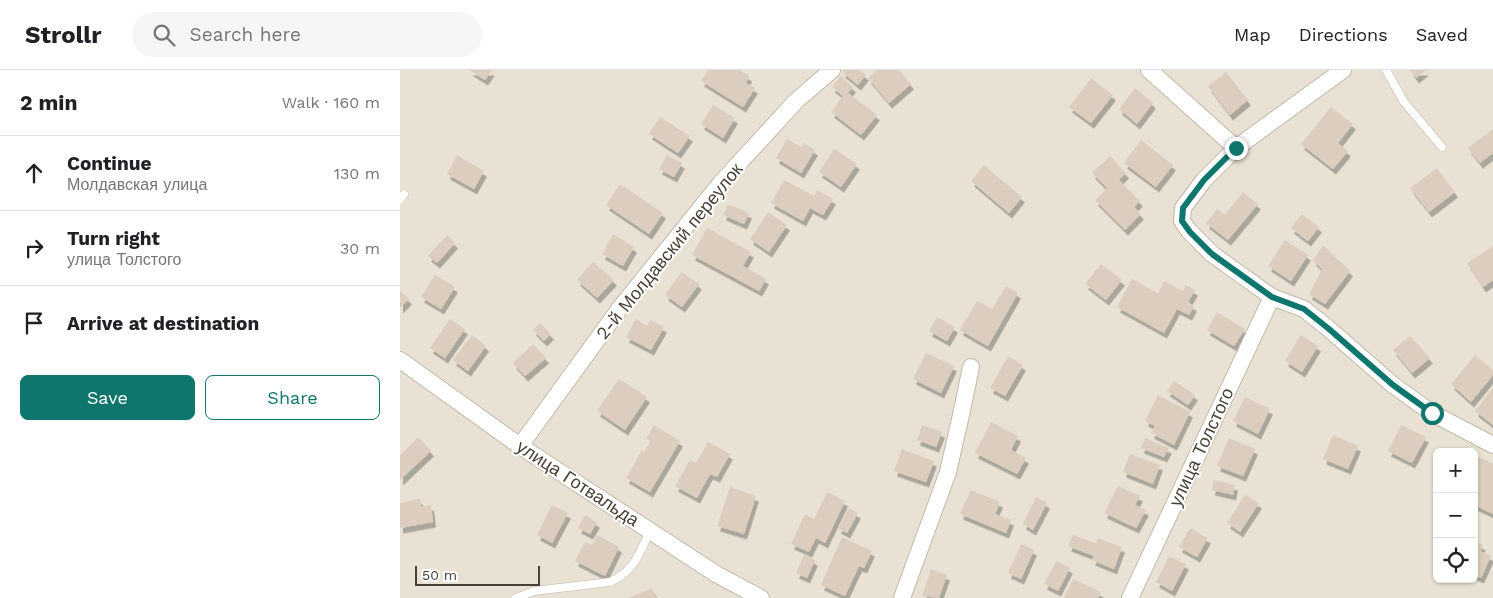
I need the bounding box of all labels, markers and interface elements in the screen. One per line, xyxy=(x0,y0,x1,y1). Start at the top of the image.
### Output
search box xyxy=(132,12,482,57)
text: Strollr xyxy=(25,21,102,49)
icon: search xyxy=(150,21,178,49)
text: Search here xyxy=(190,23,301,46)
text: Map xyxy=(1234,24,1271,45)
text: Directions xyxy=(1299,24,1388,45)
text: Saved xyxy=(1416,24,1468,45)
text: 2 min xyxy=(20,90,77,115)
text: Walk · 160 m xyxy=(282,93,380,112)
route end xyxy=(1225,137,1248,160)
text: Continue xyxy=(67,152,151,175)
icon: ahead xyxy=(20,159,48,187)
street label: 2-й Молдавский переулок xyxy=(591,159,747,343)
text: 130 m xyxy=(334,164,380,183)
text: Молдавская улица xyxy=(67,175,207,194)
text: Turn right xyxy=(67,227,160,250)
icon: right xyxy=(20,234,48,262)
text: 30 m xyxy=(340,239,380,258)
text: улица Толстого xyxy=(67,250,181,269)
icon: arrive xyxy=(20,309,48,337)
text: Arrive at destination xyxy=(67,312,259,335)
button: Save xyxy=(20,375,195,420)
button: Share xyxy=(205,375,380,420)
street label: улица Толстого xyxy=(1164,384,1238,510)
route start xyxy=(1421,402,1444,425)
street label: улица Готвальда xyxy=(513,436,644,531)
map controls xyxy=(1433,448,1478,583)
button: + xyxy=(1433,448,1478,493)
button: − xyxy=(1433,493,1478,538)
button: locate xyxy=(1433,538,1478,583)
scale bar xyxy=(415,563,540,586)
text: 50 m xyxy=(422,567,457,583)

